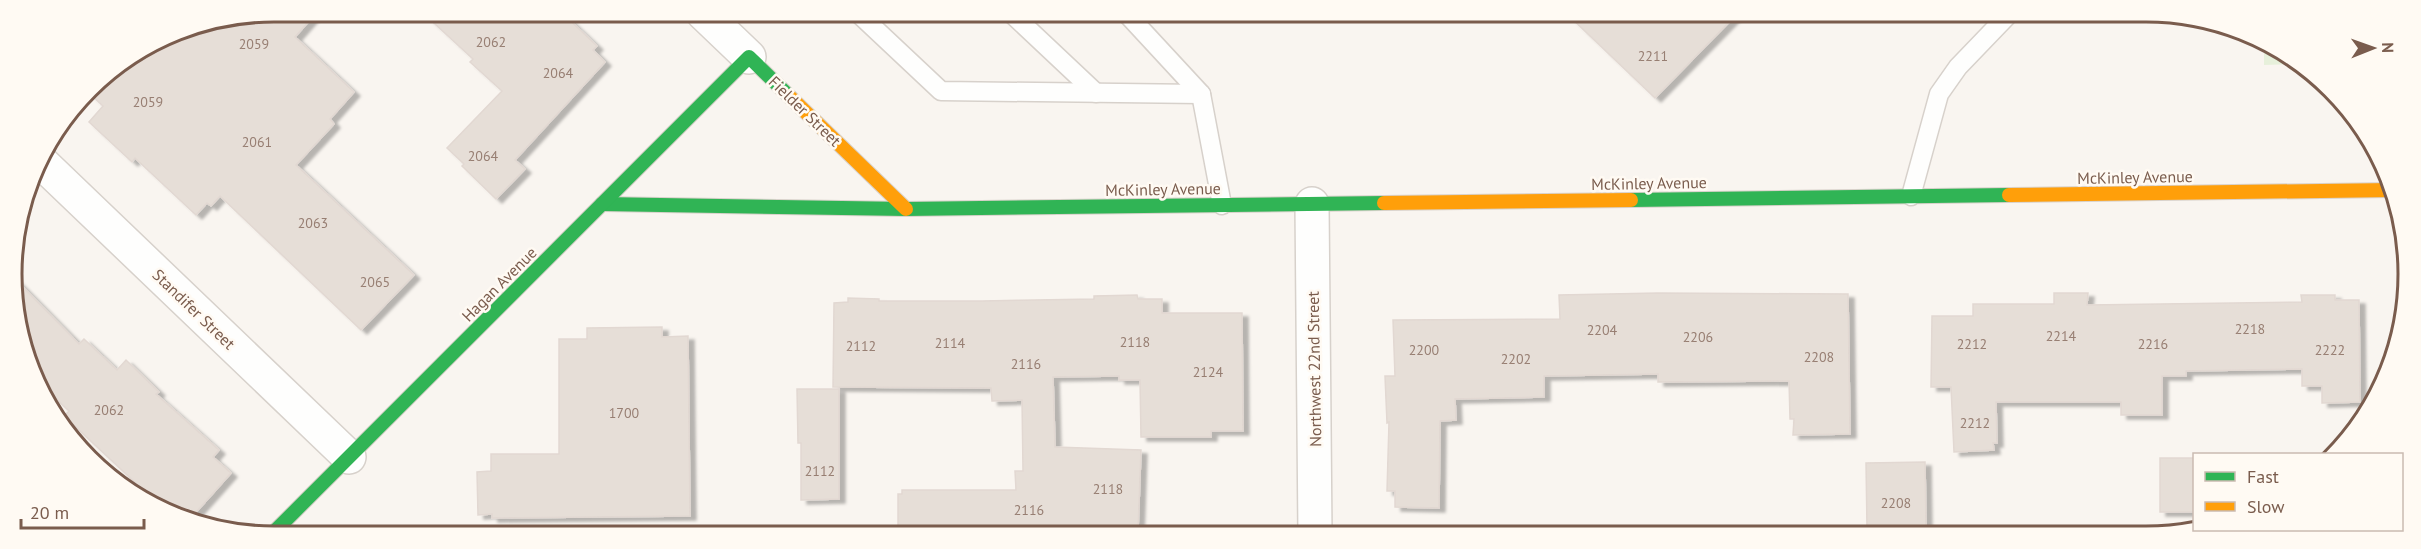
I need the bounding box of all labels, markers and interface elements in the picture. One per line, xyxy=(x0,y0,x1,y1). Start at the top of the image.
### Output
north arrow xyxy=(2343,18,2403,78)
house number: 2062 xyxy=(476,33,506,51)
house number: 2059 xyxy=(239,35,269,53)
text: N xyxy=(2378,42,2398,53)
house number: 2211 xyxy=(1638,47,1668,65)
house number: 2064 xyxy=(543,64,574,82)
street label: Fielder Street xyxy=(765,72,846,151)
house number: 2059 xyxy=(133,93,163,111)
house number: 2061 xyxy=(242,133,272,151)
house number: 2064 xyxy=(468,147,499,165)
street label: McKinley Avenue xyxy=(2077,166,2193,188)
street label: McKinley Avenue xyxy=(1591,172,1707,194)
street label: McKinley Avenue xyxy=(1105,178,1221,200)
house number: 2063 xyxy=(298,214,328,232)
street label: Hagan Avenue xyxy=(457,242,541,326)
street label: Standifer Street xyxy=(149,265,240,354)
house number: 2065 xyxy=(360,273,390,291)
street label: Northwest 22nd Street xyxy=(1303,291,1325,447)
house number: 2218 xyxy=(2235,320,2265,338)
house number: 2204 xyxy=(1587,321,1618,339)
house number: 2214 xyxy=(2046,327,2077,345)
house number: 2206 xyxy=(1683,328,1713,346)
house number: 2118 xyxy=(1120,333,1150,351)
house number: 2114 xyxy=(935,334,966,352)
house number: 2212 xyxy=(1957,335,1987,353)
house number: 2216 xyxy=(2138,335,2168,353)
house number: 2112 xyxy=(846,337,876,355)
house number: 2200 xyxy=(1409,341,1440,359)
house number: 2222 xyxy=(2315,341,2345,359)
house number: 2208 xyxy=(1804,348,1834,366)
house number: 2202 xyxy=(1501,350,1531,368)
house number: 2116 xyxy=(1011,355,1041,373)
house number: 2124 xyxy=(1193,363,1224,381)
house number: 2062 xyxy=(94,401,124,419)
house number: 1700 xyxy=(609,404,640,422)
house number: 2212 xyxy=(1960,414,1990,432)
legend xyxy=(2193,453,2403,531)
house number: 2112 xyxy=(805,462,835,480)
text: Fast xyxy=(2247,465,2279,488)
house number: 2118 xyxy=(1093,480,1123,498)
scale bar xyxy=(21,492,144,530)
house number: 2208 xyxy=(1881,494,1911,512)
text: Slow xyxy=(2247,495,2285,518)
text: 20 m xyxy=(30,501,69,524)
house number: 2116 xyxy=(1014,501,1044,519)

